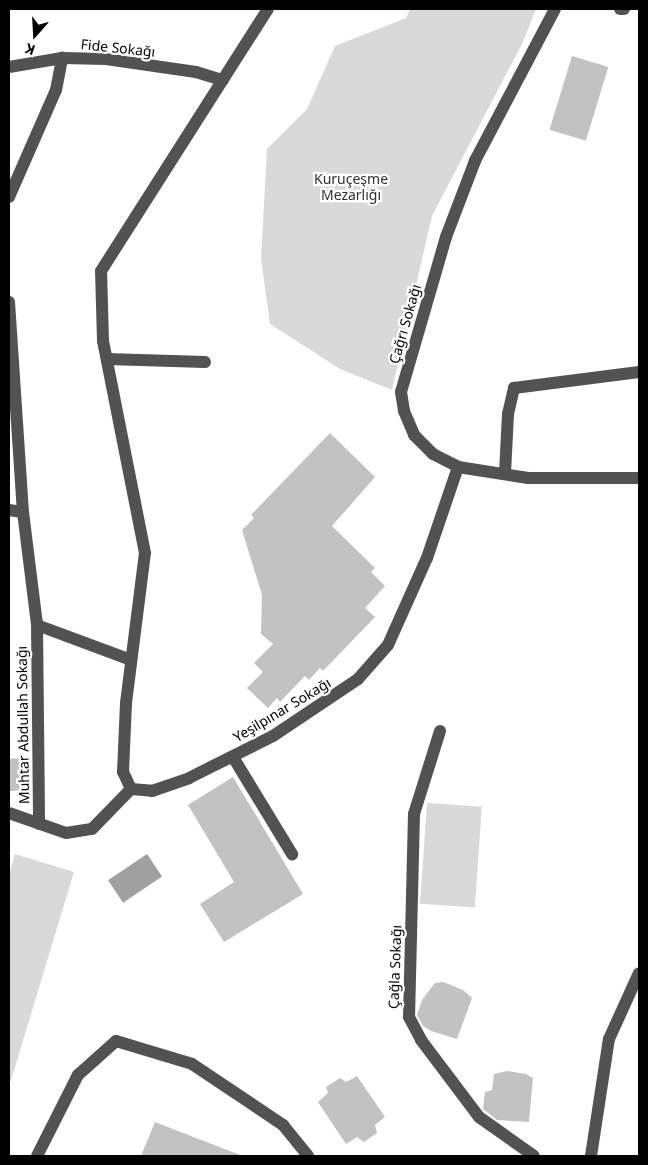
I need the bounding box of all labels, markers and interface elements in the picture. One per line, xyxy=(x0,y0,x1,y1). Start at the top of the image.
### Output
north arrow xyxy=(10,10,60,60)
street label: Fide Sokağı xyxy=(80,36,156,60)
text: K xyxy=(22,39,37,60)
park label: Kuruçeşme Mezarlığı xyxy=(314,171,388,203)
street label: Çağrı Sokağı xyxy=(386,282,424,366)
street label: Muhtar Abdullah Sokağı xyxy=(13,646,33,804)
street label: Yeşilpınar Sokağı xyxy=(230,674,334,746)
street label: Çağla Sokağı xyxy=(385,925,405,1009)

